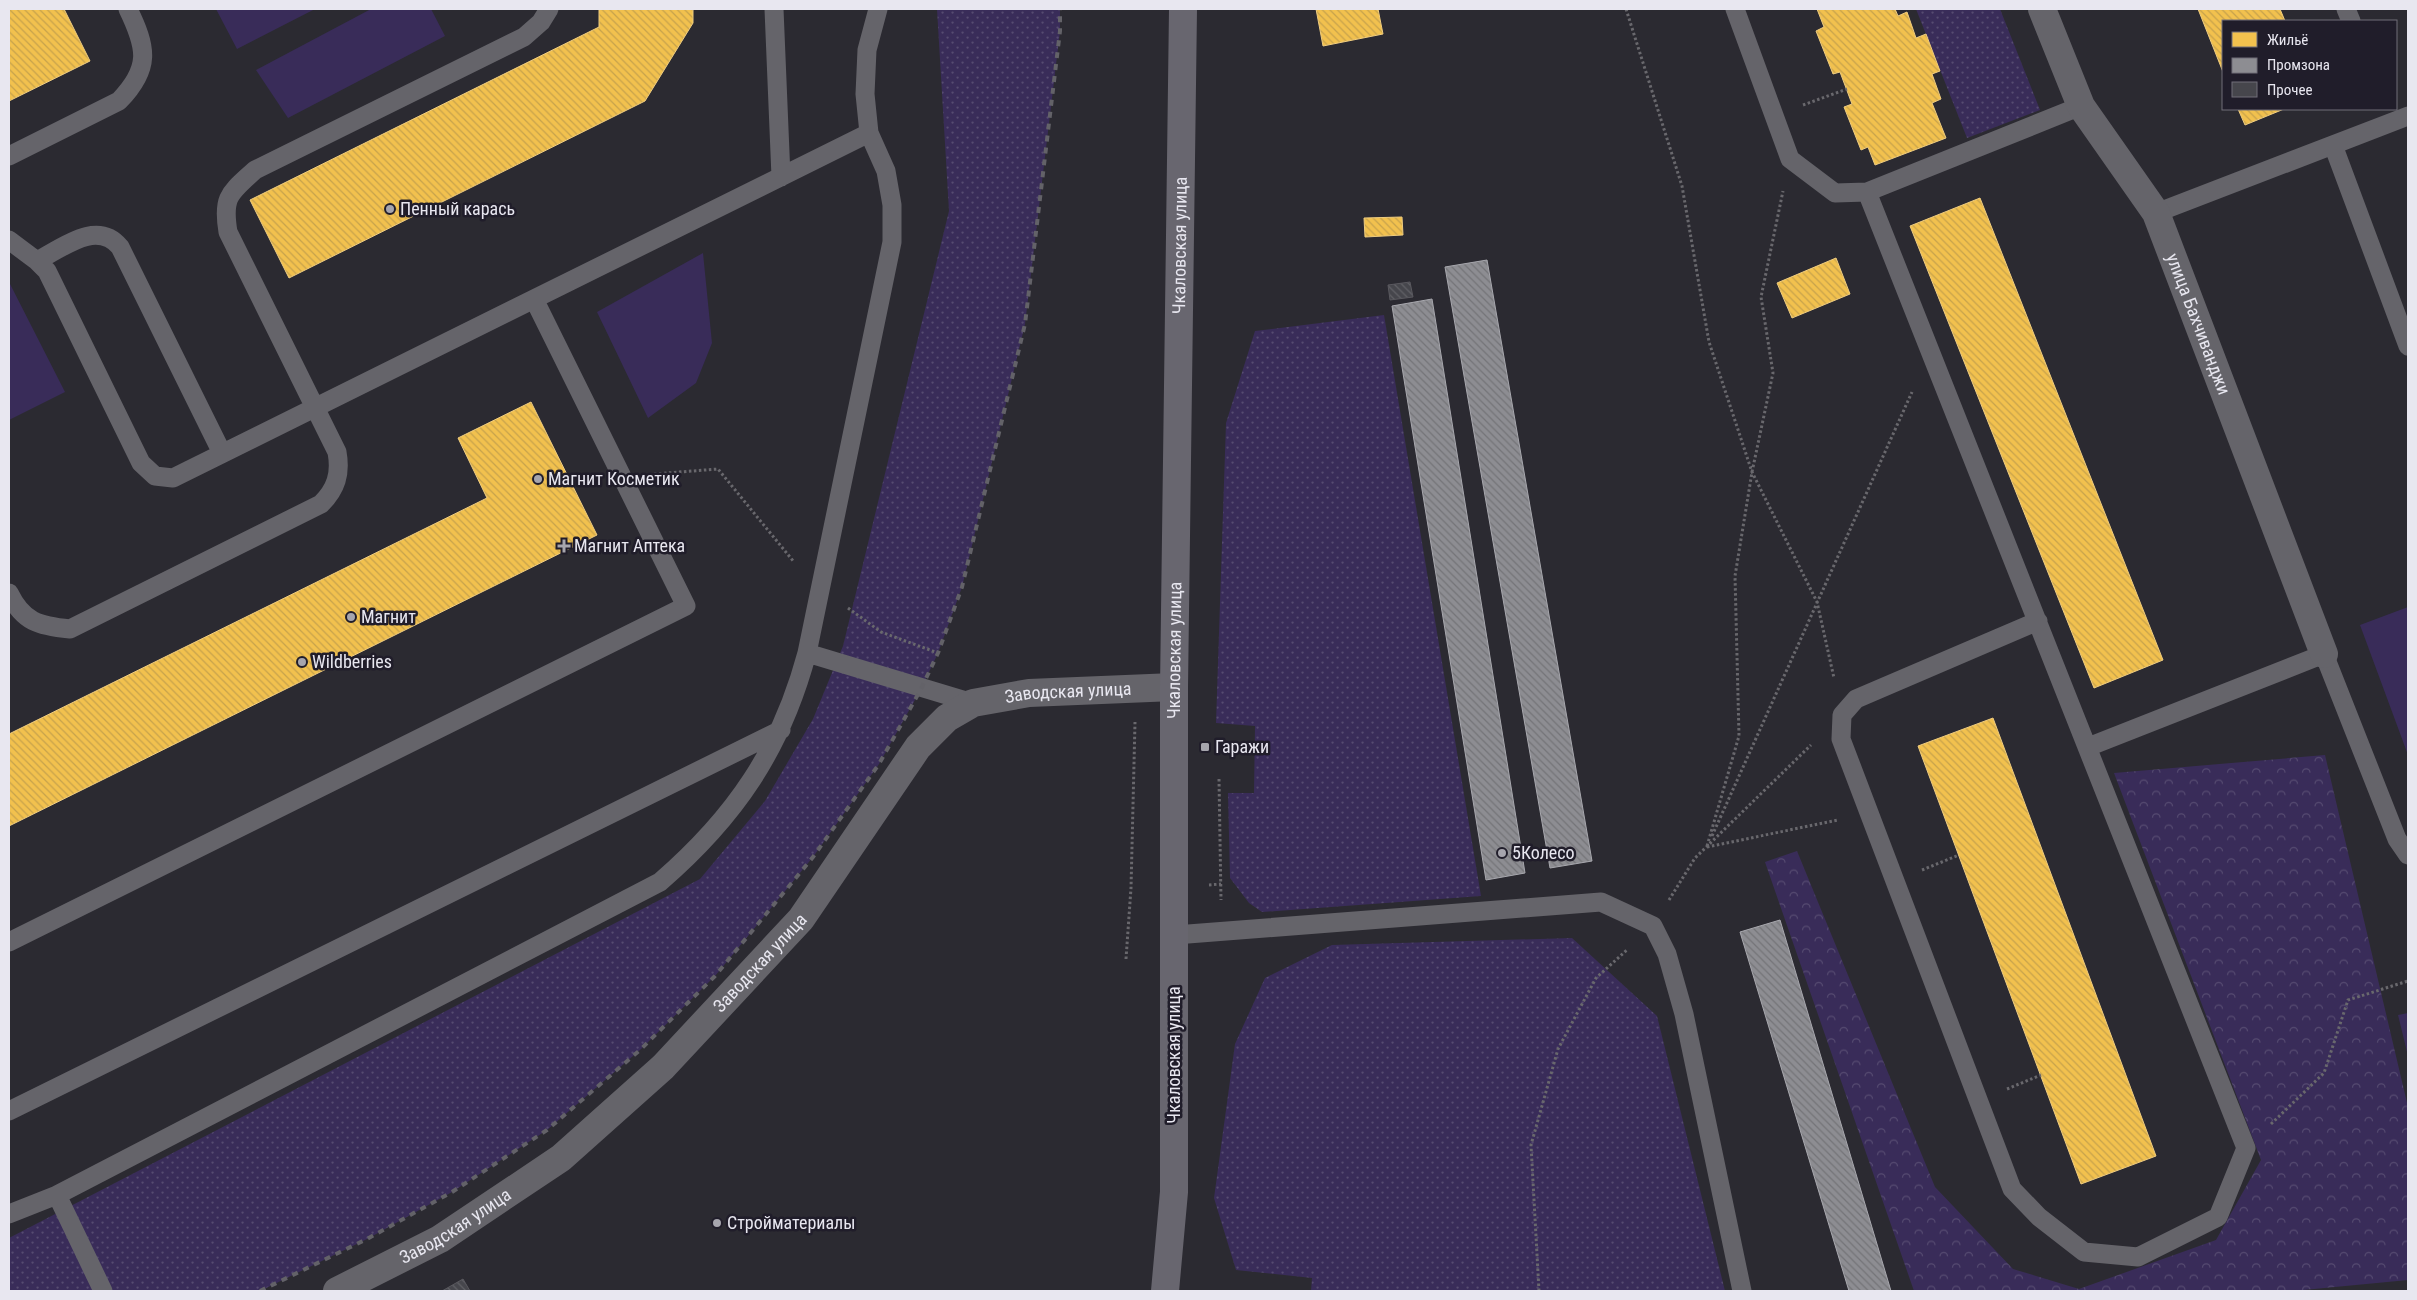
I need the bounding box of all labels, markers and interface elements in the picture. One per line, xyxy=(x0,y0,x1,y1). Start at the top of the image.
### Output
legend xyxy=(2222,20,2397,110)
text: Жильё xyxy=(2267,31,2308,49)
text: Промзона xyxy=(2267,56,2330,74)
text: Прочее xyxy=(2267,81,2313,99)
street label: Чкаловская улица xyxy=(1168,177,1191,314)
place label: Пенный карась xyxy=(400,198,515,219)
marker: Пенный карась xyxy=(384,203,396,215)
street label: улица Бахчиванджи xyxy=(2162,250,2235,397)
place label: Магнит Косметик xyxy=(548,468,680,489)
marker: Магнит Косметик xyxy=(532,473,544,485)
place label: Магнит Аптека xyxy=(574,535,685,556)
marker: Магнит Аптека xyxy=(558,540,570,552)
street label: Чкаловская улица xyxy=(1163,582,1185,719)
place label: Магнит xyxy=(361,606,416,627)
marker: Магнит xyxy=(345,611,357,623)
place label: Wildberries xyxy=(312,651,392,672)
marker: Wildberries xyxy=(296,656,308,668)
street label: Заводская улица xyxy=(1003,678,1132,707)
place label: Гаражи xyxy=(1215,736,1269,757)
marker: Гаражи xyxy=(1199,741,1211,753)
place label: 5Колесо xyxy=(1512,842,1575,863)
marker: 5Колесо xyxy=(1496,847,1508,859)
street label: Заводская улица xyxy=(709,909,811,1016)
street label: Чкаловская улица xyxy=(1163,986,1184,1124)
street label: Заводская улица xyxy=(396,1184,515,1268)
place label: Стройматериалы xyxy=(727,1212,856,1233)
marker: Стройматериалы xyxy=(711,1217,723,1229)

